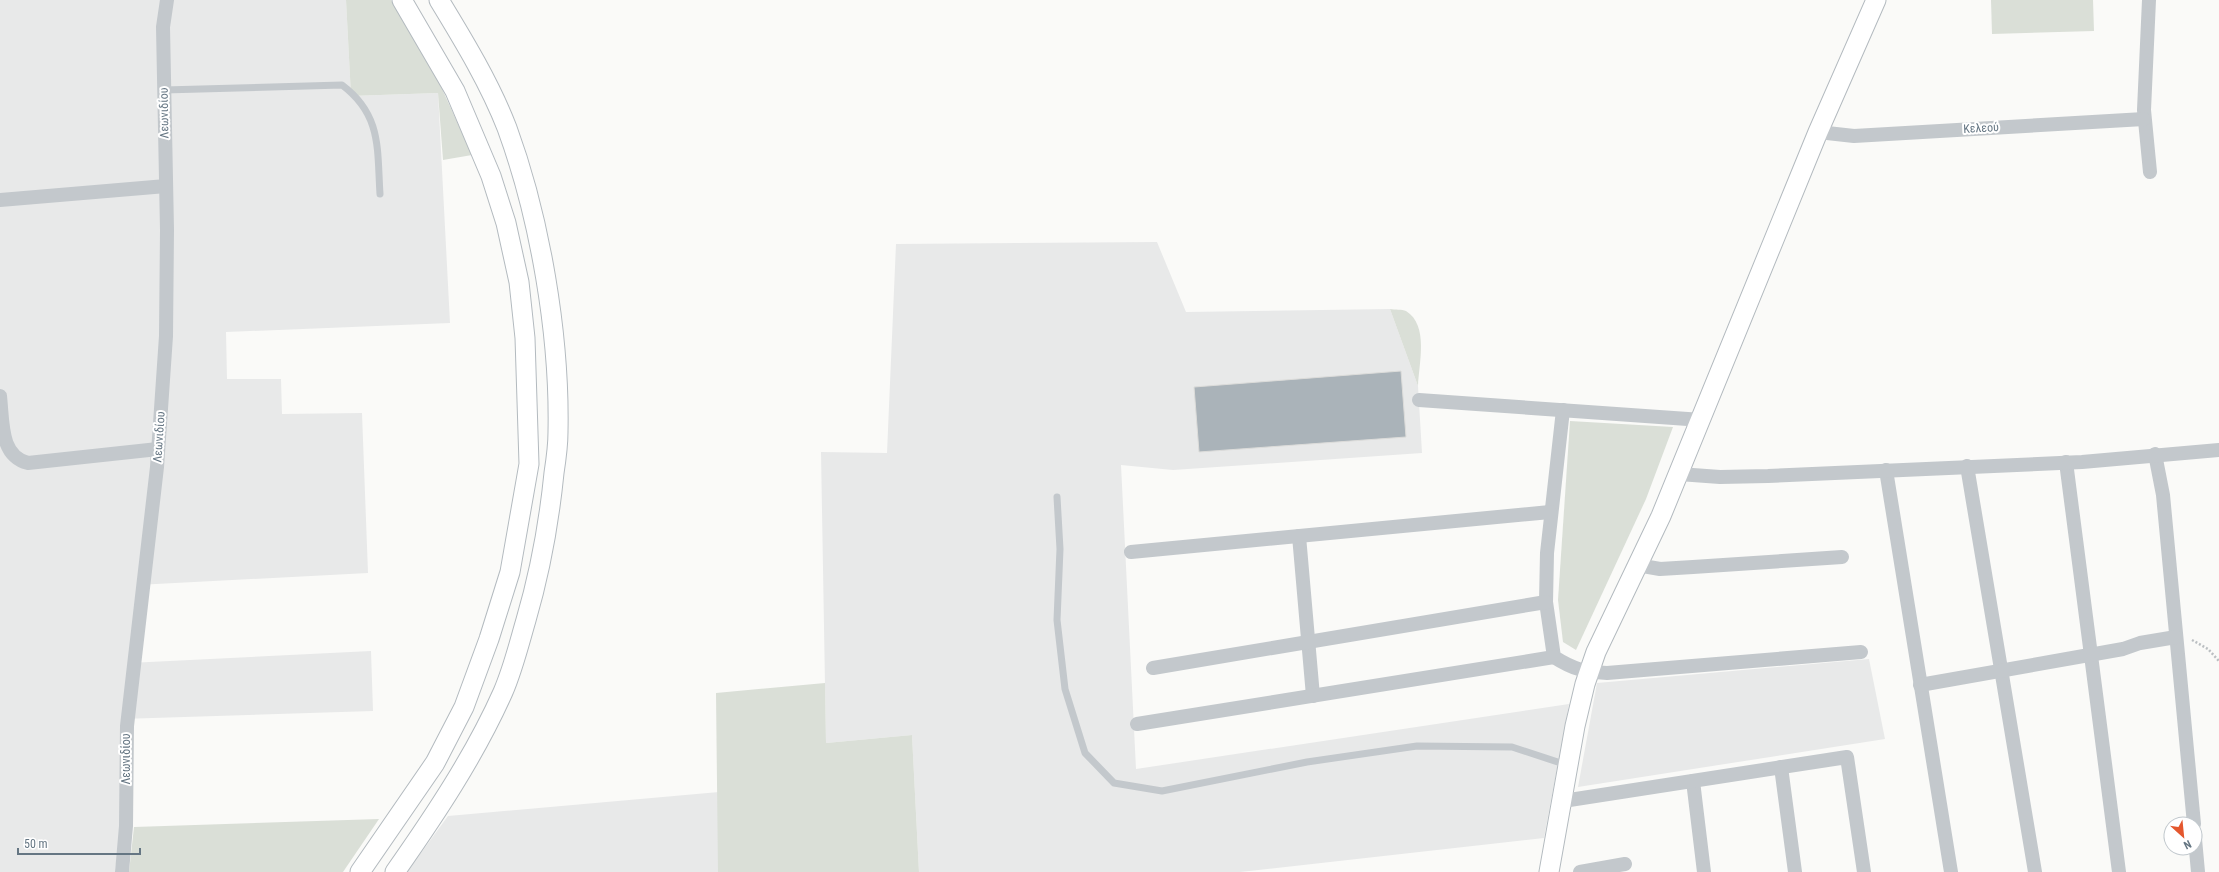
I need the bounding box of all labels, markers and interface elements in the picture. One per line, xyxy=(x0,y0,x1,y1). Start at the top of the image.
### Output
street label: Λεωνιδίου xyxy=(157,87,171,139)
street label: Κελεού xyxy=(1963,120,1999,136)
street label: Λεωνιδίου xyxy=(150,411,168,463)
street label: Λεωνιδίου xyxy=(119,733,133,785)
north arrow xyxy=(2163,816,2203,856)
scale bar xyxy=(18,830,140,856)
text: 50 m xyxy=(24,837,48,851)
text: N xyxy=(2181,837,2193,852)

